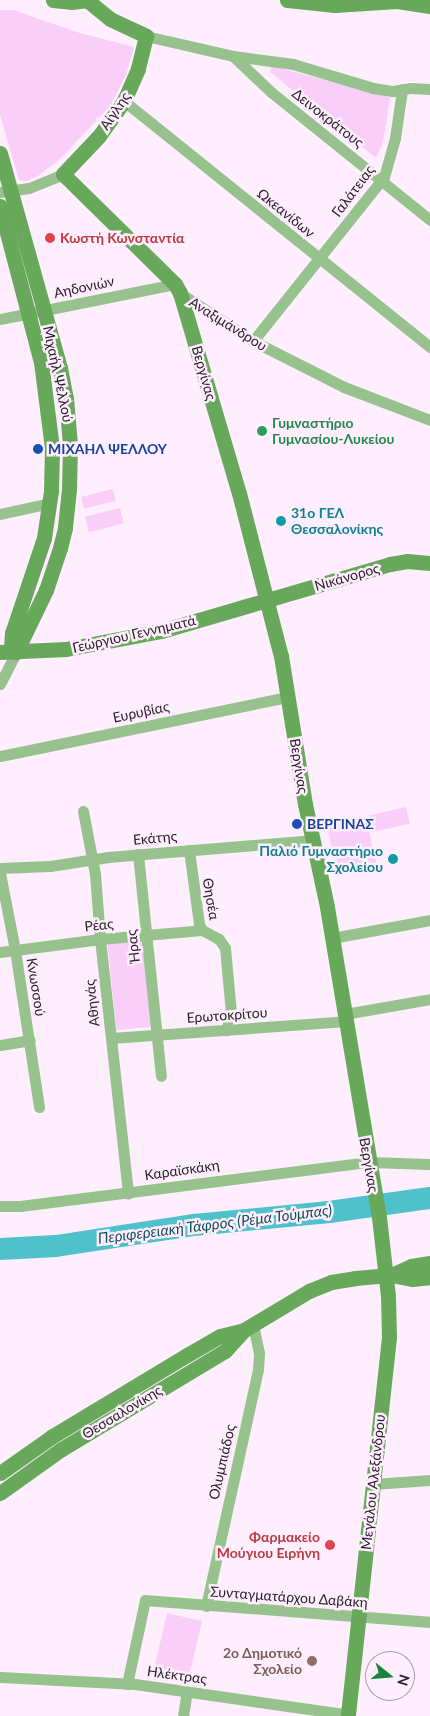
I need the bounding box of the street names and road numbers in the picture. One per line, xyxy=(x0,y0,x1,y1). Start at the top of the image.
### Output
street label: Δεινοκράτους xyxy=(289,85,367,151)
street label: Αίγλης xyxy=(96,89,134,133)
street label: Γαλάτειας xyxy=(328,162,378,220)
street label: Ωκεανίδων xyxy=(254,185,318,241)
street label: Αηδονιών xyxy=(52,272,116,302)
street label: Αναξιμάνδρου xyxy=(186,293,270,355)
street label: Μιχαήλ Ψελλού xyxy=(40,324,76,424)
street label: Βεργίνας xyxy=(188,344,220,402)
street label: Νικάνορος xyxy=(313,560,381,594)
street label: Γεώργιου Γεννηματά xyxy=(71,612,197,656)
street label: Ευρυβίας xyxy=(111,698,171,726)
street label: Βεργίνας xyxy=(286,737,312,795)
street label: Εκάτης xyxy=(132,828,178,848)
street label: Θησέα xyxy=(199,877,223,921)
street label: Ρέας xyxy=(84,915,114,935)
street label: Ήρας xyxy=(123,929,143,963)
street label: Κνωσσού xyxy=(23,957,49,1017)
street label: Αθηνάς xyxy=(81,979,103,1027)
street label: Ερωτοκρίτου xyxy=(186,1004,268,1026)
street label: Βεργίνας xyxy=(356,1136,382,1194)
street label: Καραϊσκάκη xyxy=(143,1156,221,1184)
street label: Θεσσαλονίκης xyxy=(79,1382,165,1442)
street label: Μεγάλου Αλεξάνδρου xyxy=(358,1413,388,1551)
street label: Ολυμπιάδος xyxy=(205,1423,239,1501)
street label: Συνταγματάρχου Δαβάκη xyxy=(209,1583,369,1611)
street label: Ηλέκτρας xyxy=(146,1662,208,1688)

